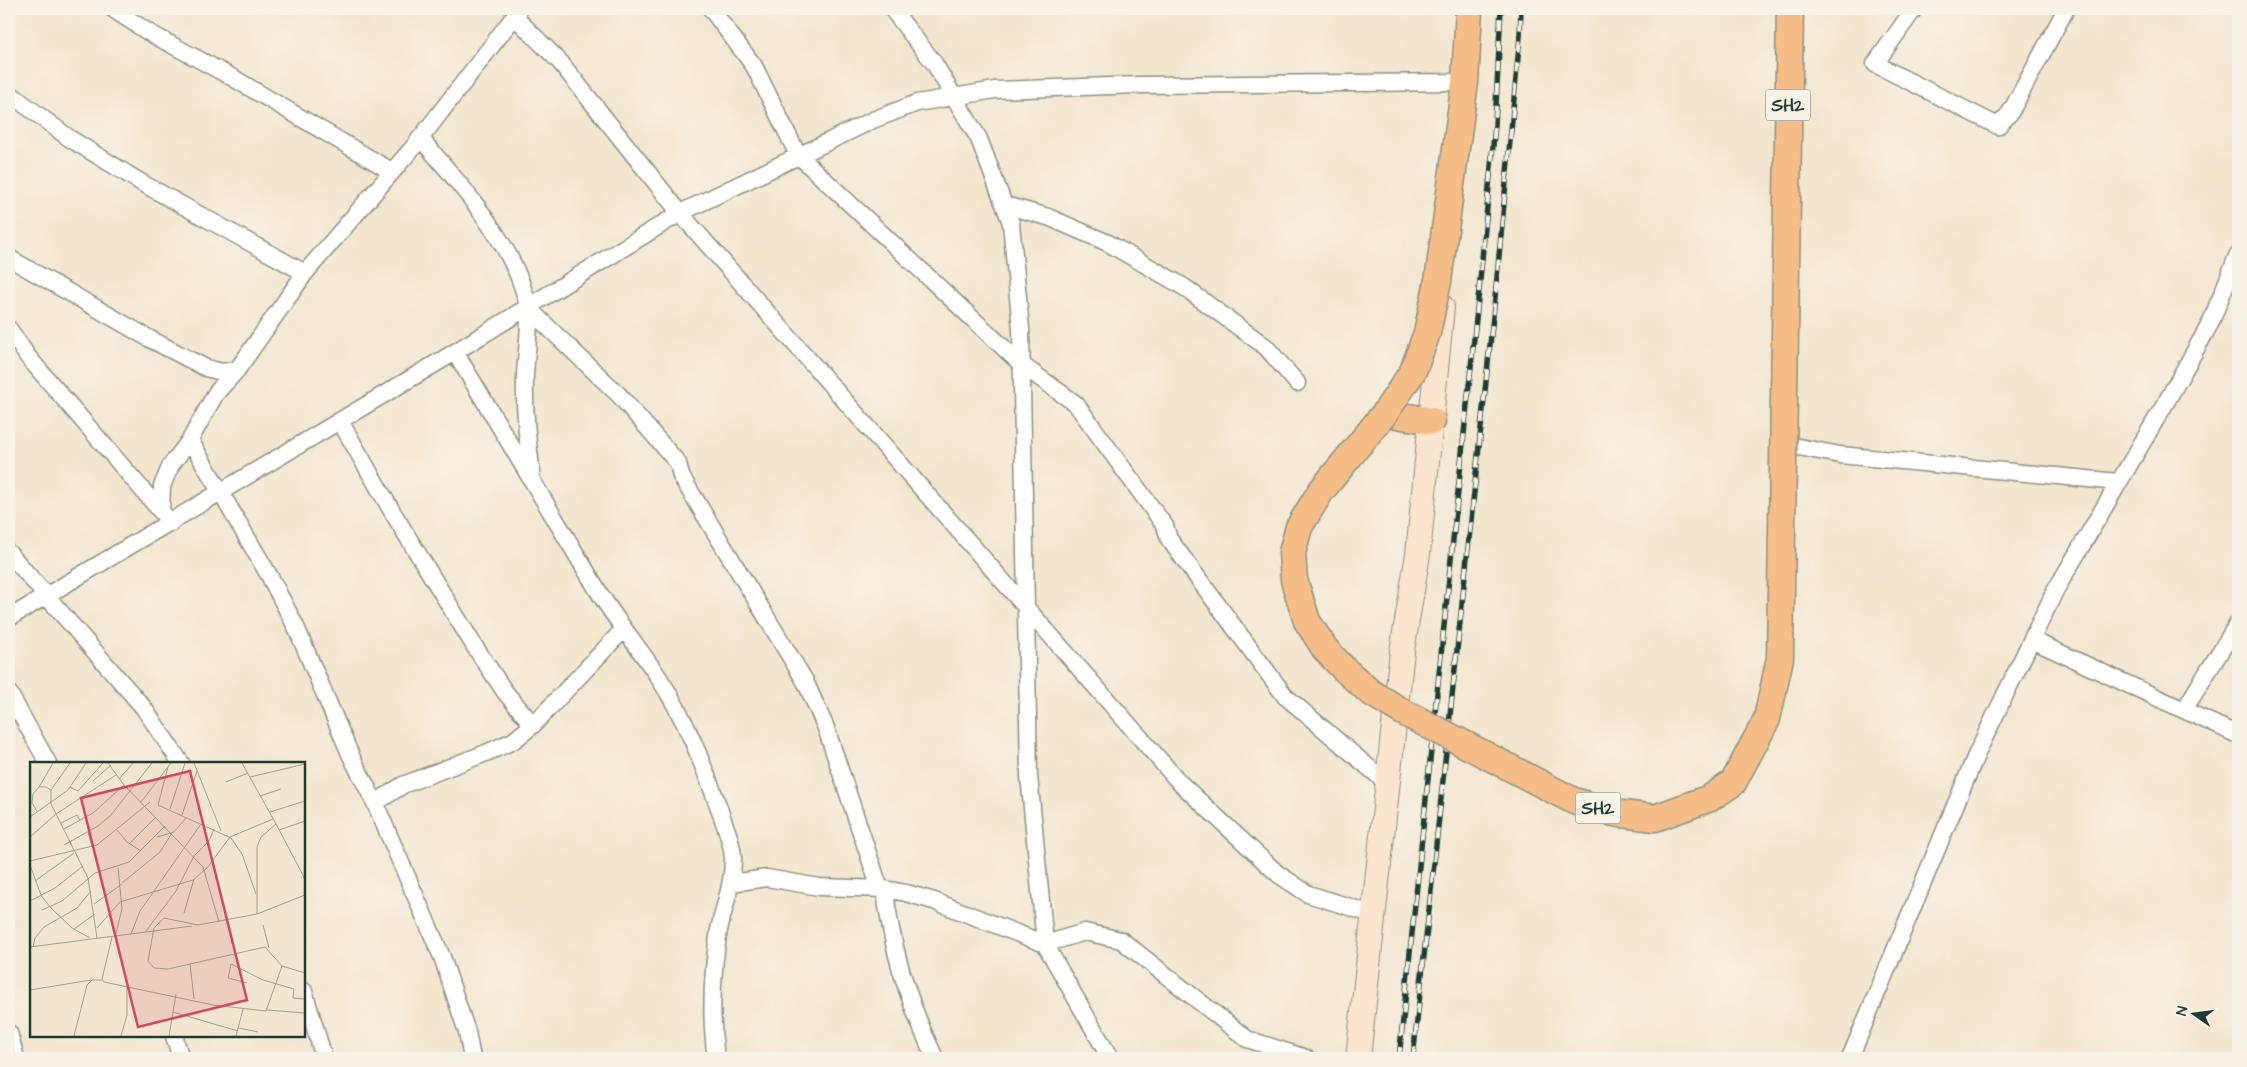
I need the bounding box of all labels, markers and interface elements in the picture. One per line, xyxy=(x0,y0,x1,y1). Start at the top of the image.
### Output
road number: SH2 xyxy=(1766,90,1810,120)
inset map xyxy=(30,762,305,1037)
road number: SH2 xyxy=(1576,792,1620,824)
north arrow xyxy=(2170,990,2220,1040)
text: N xyxy=(2172,1004,2193,1018)

